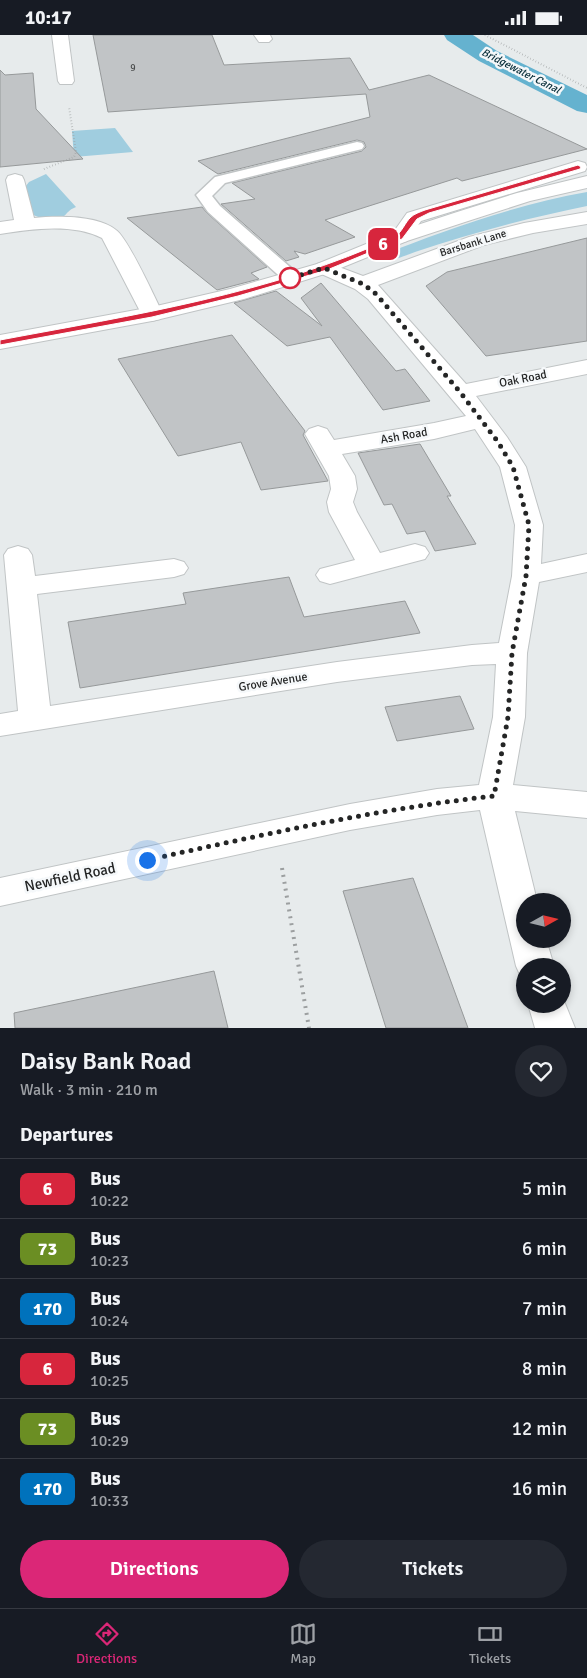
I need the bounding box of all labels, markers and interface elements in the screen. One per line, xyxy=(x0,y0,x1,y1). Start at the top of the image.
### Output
text: 10:17 xyxy=(25,6,72,30)
water label: Bridgewater Canal xyxy=(479,46,563,97)
house number: 9 xyxy=(130,62,136,74)
street label: Barsbank Lane xyxy=(438,227,508,259)
line badge: 6 xyxy=(367,228,399,260)
text: 6 xyxy=(378,233,388,255)
unlabelled marker xyxy=(279,267,301,289)
street label: Oak Road xyxy=(498,367,548,391)
street label: Ash Road xyxy=(379,424,429,448)
street label: Grove Avenue xyxy=(237,669,309,695)
your location xyxy=(135,848,160,873)
street label: Newfield Road xyxy=(23,859,117,895)
north arrow xyxy=(516,893,571,947)
map controls xyxy=(516,893,571,1013)
button: layers xyxy=(516,958,571,1013)
button: heart xyxy=(515,1045,567,1097)
text: Daisy Bank Road xyxy=(20,1046,191,1076)
text: Walk · 3 min · 210 m xyxy=(20,1080,158,1100)
text: Departures xyxy=(20,1123,113,1147)
text: Bus xyxy=(90,1167,121,1191)
text: 5 min xyxy=(522,1177,567,1201)
text: 6 xyxy=(43,1178,52,1200)
text: 10:22 xyxy=(90,1191,129,1211)
text: Bus xyxy=(90,1227,121,1251)
text: 6 min xyxy=(522,1237,567,1261)
text: 73 xyxy=(38,1238,57,1260)
text: 10:23 xyxy=(90,1251,129,1271)
text: Bus xyxy=(90,1287,121,1311)
text: 7 min xyxy=(522,1297,567,1321)
text: 170 xyxy=(33,1298,62,1320)
text: 10:24 xyxy=(90,1311,129,1331)
text: Bus xyxy=(90,1347,121,1371)
text: 8 min xyxy=(522,1357,567,1381)
text: 6 xyxy=(43,1358,52,1380)
text: 10:25 xyxy=(90,1371,129,1391)
text: Bus xyxy=(90,1407,121,1431)
text: 12 min xyxy=(512,1417,567,1441)
text: 73 xyxy=(38,1418,57,1440)
text: 10:29 xyxy=(90,1431,129,1451)
text: Bus xyxy=(90,1467,121,1491)
text: 16 min xyxy=(512,1477,567,1501)
text: 170 xyxy=(33,1478,62,1500)
text: 10:33 xyxy=(90,1491,129,1511)
button: Directions xyxy=(20,1540,289,1598)
button: Tickets xyxy=(299,1540,567,1598)
tab: Directions xyxy=(76,1620,137,1667)
tab: Map xyxy=(289,1620,317,1667)
tab: Tickets xyxy=(469,1620,511,1667)

